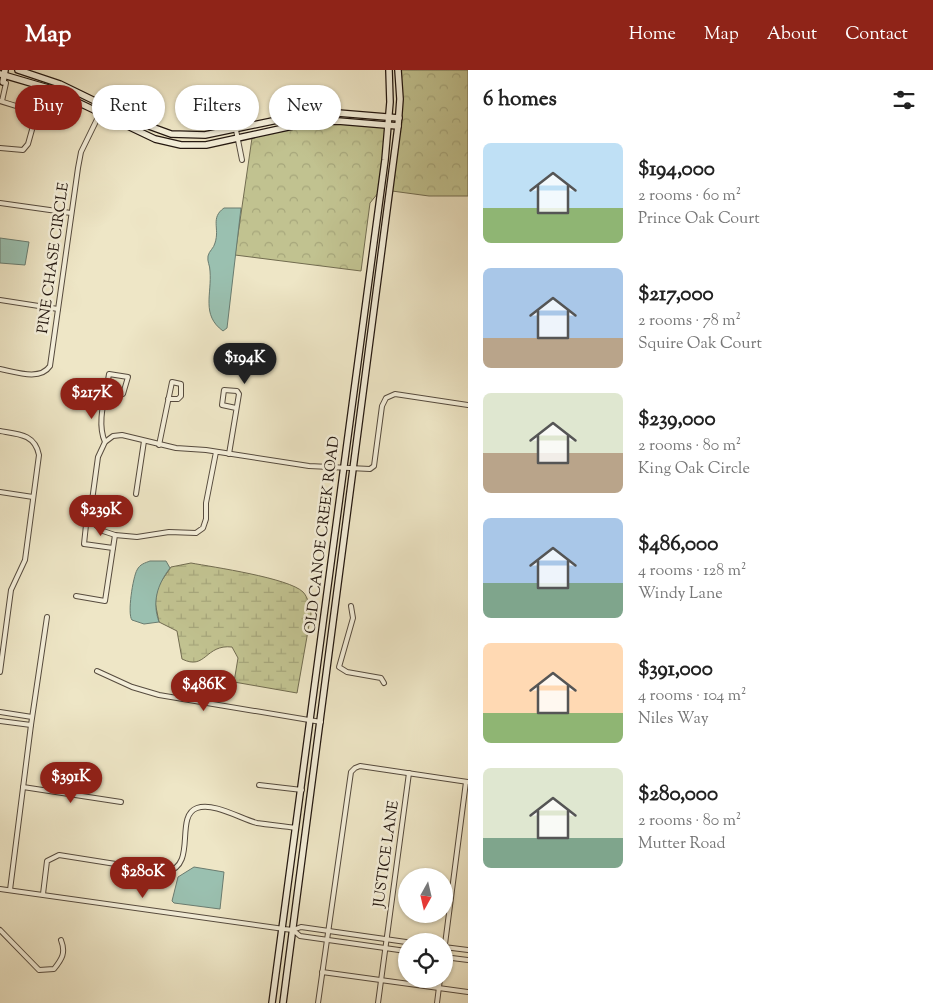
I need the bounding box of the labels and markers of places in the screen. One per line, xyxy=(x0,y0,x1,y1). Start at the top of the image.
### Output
pin: $194K xyxy=(210,342,280,385)
pin: $217K xyxy=(57,378,127,420)
pin: $239K xyxy=(66,494,136,537)
pin: $486K xyxy=(169,670,239,712)
pin: $391K xyxy=(36,762,106,804)
pin: $280K xyxy=(108,856,178,899)

